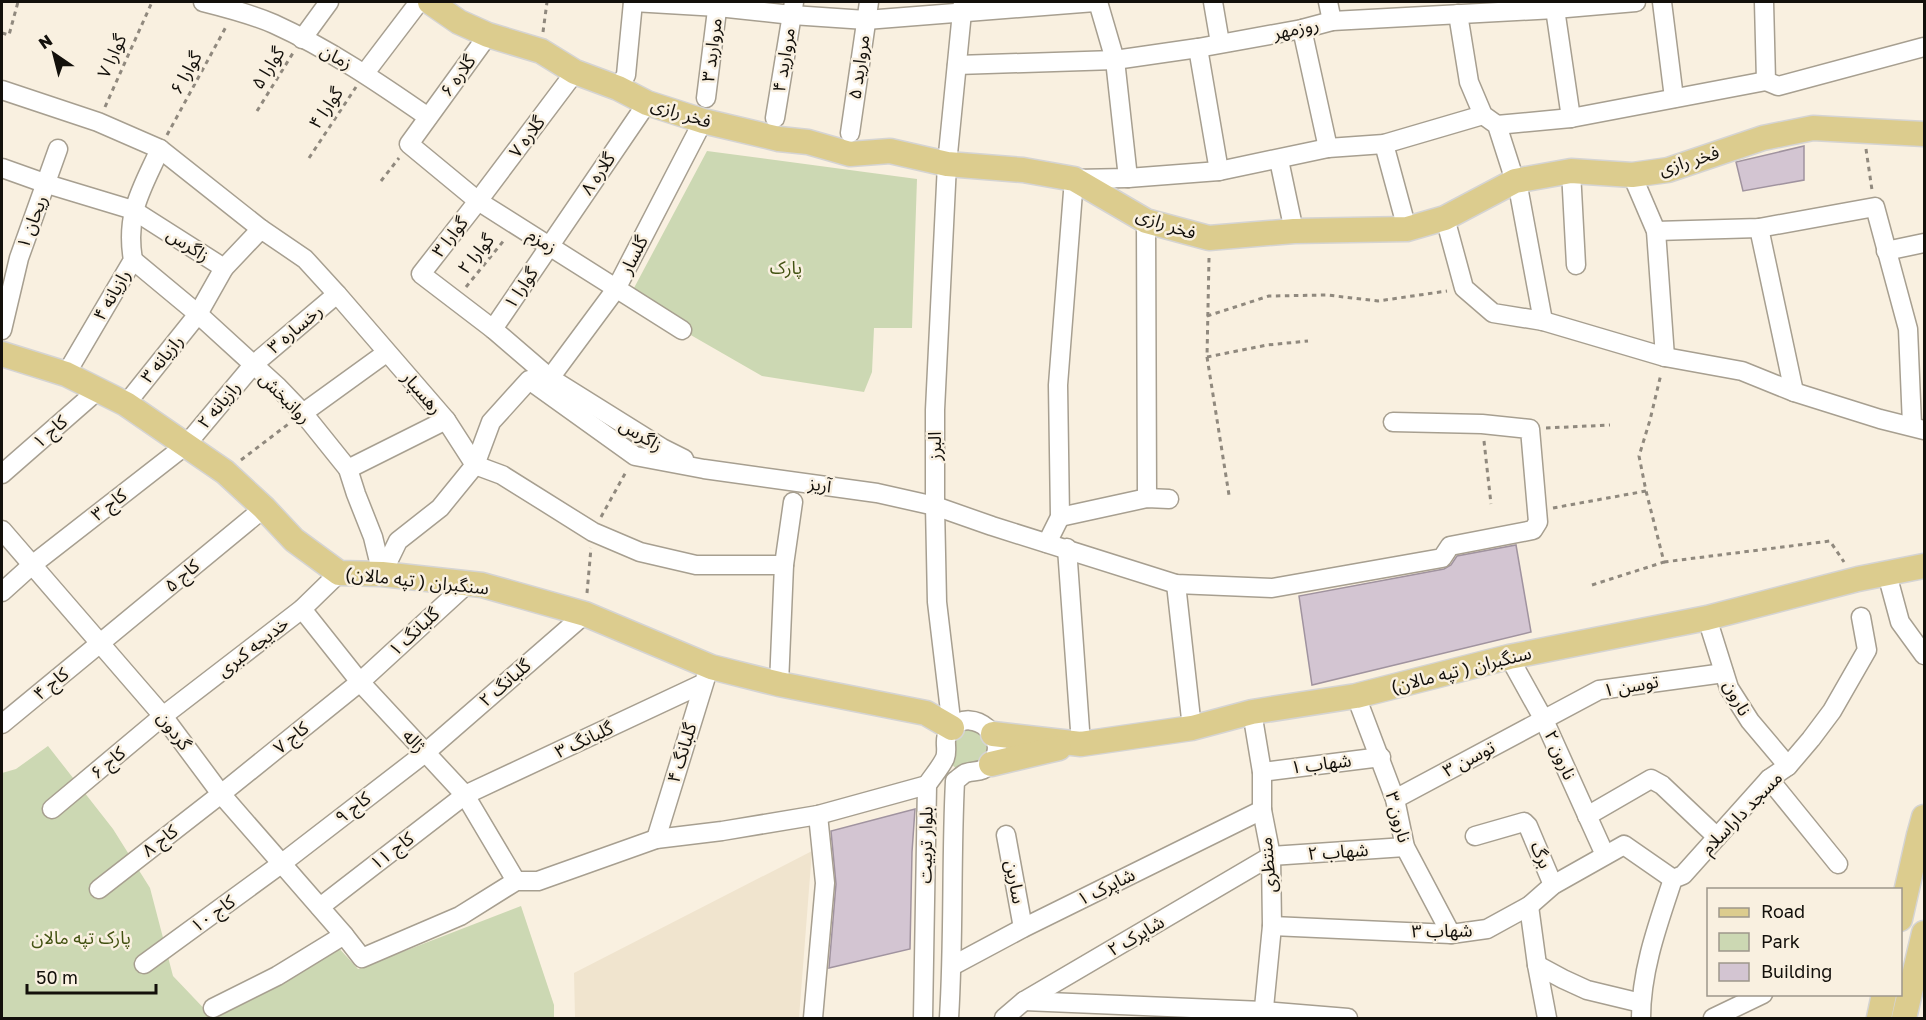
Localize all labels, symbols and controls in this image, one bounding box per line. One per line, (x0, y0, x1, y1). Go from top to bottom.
street label: روزمهر (1270, 12, 1321, 45)
street label: مرواربد ۳ (696, 17, 727, 83)
north arrow (24, 24, 84, 84)
street label: مروارید ۴ (767, 26, 800, 94)
text: N (35, 30, 56, 53)
street label: گوارا ۷ (92, 30, 132, 81)
street label: مروارید ۵ (843, 33, 874, 101)
street label: زمان (316, 39, 356, 74)
street label: گوارا ۵ (246, 42, 290, 93)
street label: گوارا ۶ (164, 47, 207, 98)
street label: گلاره ۶ (435, 50, 481, 101)
street label: گوارا ۴ (303, 82, 348, 133)
street label: فخر رازی (648, 92, 714, 133)
street label: گلاره ۷ (504, 111, 550, 162)
street label: فخر رازی (1656, 140, 1722, 181)
street label: گلاره ۸ (575, 148, 620, 199)
street label: ریحان ۱ (11, 192, 52, 252)
street label: فخر رازی (1133, 203, 1199, 244)
street label: گوارا ۳ (427, 211, 473, 262)
street label: زاگرس (163, 222, 214, 267)
street label: زمزم (522, 223, 561, 261)
street label: گوارا ۲ (452, 228, 499, 279)
street label: گلسار (614, 231, 653, 279)
park label: پارک (770, 256, 802, 279)
street label: گوارا ۱ (498, 262, 543, 313)
street label: رازیانه ۴ (88, 265, 135, 325)
street label: رخساره ۳ (262, 299, 327, 358)
street label: رازیانه ۳ (135, 330, 188, 387)
street label: رهسپار (397, 365, 447, 419)
street label: روانبخش (255, 367, 316, 428)
street label: رازیانه ۲ (192, 376, 245, 433)
street label: کاج ۱ (27, 410, 74, 455)
street label: زاگرس (616, 413, 667, 456)
street label: البرز (923, 432, 946, 461)
street label: آریز (806, 471, 834, 498)
street label: کاج ۳ (86, 483, 133, 527)
street label: کاج ۵ (159, 554, 206, 598)
street label: سنگبران ( تپه مالان) (344, 562, 490, 600)
street label: گلبانگ ۱ (383, 602, 444, 660)
street label: خدیجه کبری (212, 611, 293, 682)
street label: سنگبران ( تپه مالان) (1388, 641, 1534, 698)
street label: گلبانگ ۲ (474, 653, 535, 711)
street label: کاج ۴ (28, 662, 75, 706)
street label: توسن ۱ (1601, 669, 1660, 702)
street label: نارون (1719, 676, 1756, 720)
street label: گردون (152, 707, 197, 755)
street label: کاج ۷ (268, 716, 315, 760)
street label: گلبانگ ۳ (551, 716, 617, 762)
street label: گلبانگ ۴ (662, 720, 701, 785)
street label: ژاله (398, 724, 431, 757)
street label: نارون ۲ (1539, 726, 1582, 783)
street label: توسن ۳ (1439, 735, 1499, 782)
street label: کاج ۶ (85, 741, 132, 785)
street label: شهاب ۱ (1289, 748, 1353, 778)
street label: مسجد داراسلام (1696, 766, 1789, 861)
street label: کاج ۹ (330, 786, 377, 830)
street label: نارون ۳ (1381, 789, 1416, 845)
street label: بلوار تربیت (913, 806, 938, 884)
street label: کاج ۸ (137, 819, 184, 863)
street label: کاج ۱۱ (365, 826, 420, 876)
street label: منتظری (1254, 836, 1281, 894)
street label: شهاب ۲ (1307, 838, 1369, 864)
street label: برگ (1526, 838, 1557, 872)
street label: سارین (1000, 858, 1031, 906)
street label: شاپرک ۱ (1073, 863, 1139, 911)
legend (1707, 888, 1902, 996)
street label: کاج ۱۰ (186, 889, 241, 939)
text: Road (1761, 900, 1805, 922)
street label: شاپرک ۲ (1103, 910, 1168, 961)
street label: شهاب ۳ (1411, 918, 1473, 942)
park label: پارک تپه مالان (31, 926, 131, 949)
text: Park (1761, 930, 1800, 952)
scale bar (27, 957, 156, 995)
text: Building (1761, 960, 1832, 982)
text: 50 m (36, 966, 78, 988)

